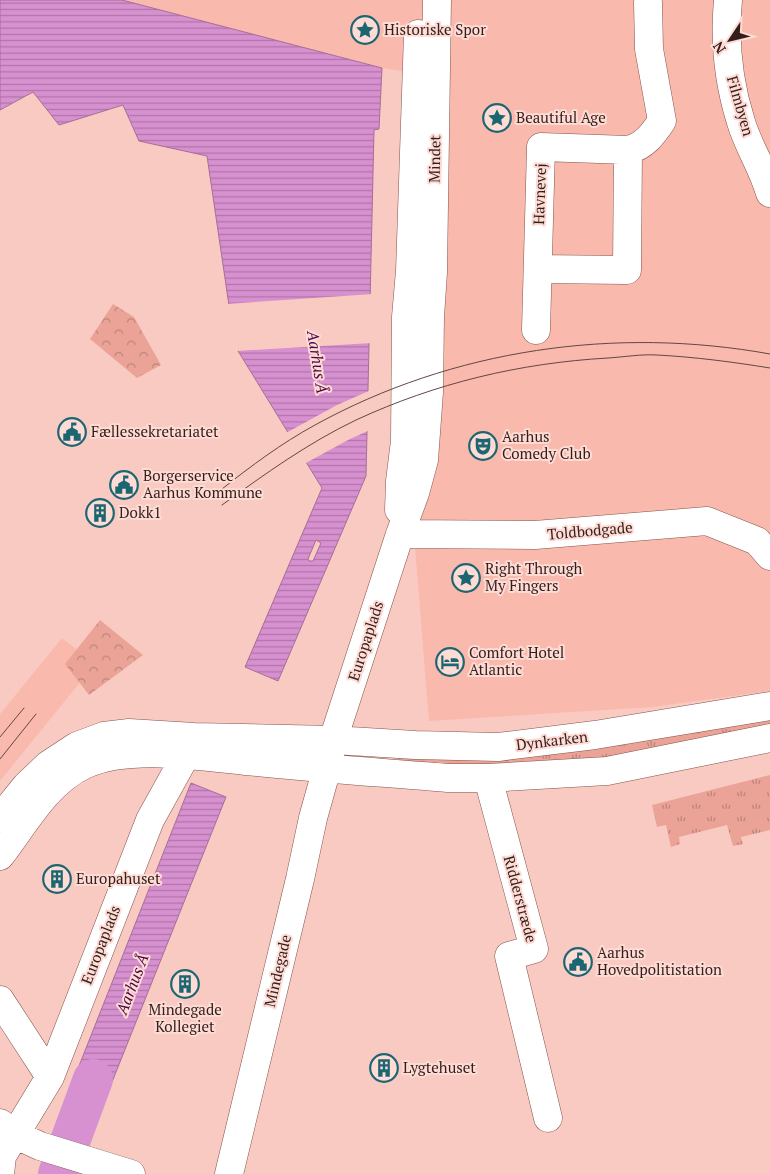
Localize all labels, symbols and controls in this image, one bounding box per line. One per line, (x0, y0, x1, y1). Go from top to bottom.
place icon: Historiske Spor (350, 15, 380, 45)
north arrow (705, 15, 755, 65)
place label: Historiske Spor (384, 19, 486, 39)
text: N (708, 38, 730, 58)
street label: Filmbyen (723, 73, 759, 138)
place icon: Beautiful Age (482, 103, 512, 133)
place label: Beautiful Age (516, 107, 606, 127)
street label: Mindet (424, 134, 444, 183)
street label: Havnevej (528, 163, 550, 225)
water label: Aarhus Å (302, 328, 334, 395)
public building icon: Fællessekretariatet (57, 417, 87, 447)
place label: Fællessekretariatet (91, 421, 219, 441)
place label: Aarhus Comedy Club (502, 426, 591, 463)
theatre icon: Aarhus Comedy Club (468, 431, 498, 461)
place label: Borgerservice Aarhus Kommune (143, 465, 262, 502)
public building icon: Borgerservice Aarhus Kommune (109, 470, 139, 500)
building icon: Dokk1 (85, 498, 115, 528)
place label: Dokk1 (119, 502, 161, 522)
street label: Toldbodgade (546, 516, 633, 544)
place label: Right Through My Fingers (485, 558, 583, 595)
place icon: Right Through My Fingers (451, 563, 481, 593)
street label: Europaplads (343, 598, 387, 683)
place label: Comfort Hotel Atlantic (469, 642, 564, 679)
hotel icon: Comfort Hotel Atlantic (435, 647, 465, 677)
street label: Dynkarken (515, 726, 589, 754)
street label: Ridderstræde (500, 853, 542, 945)
building icon: Europahuset (42, 864, 72, 894)
place label: Europahuset (76, 868, 161, 888)
street label: Europaplads (76, 902, 124, 987)
street label: Mindegade (259, 933, 295, 1009)
place label: Aarhus Hovedpolitistation (597, 942, 722, 979)
public building icon: Aarhus Hovedpolitistation (563, 947, 593, 977)
water label: Aarhus Å (110, 950, 154, 1019)
building icon: Mindegade Kollegiet (170, 969, 200, 999)
place label: Mindegade Kollegiet (148, 999, 222, 1036)
building icon: Lygtehuset (369, 1053, 399, 1083)
place label: Lygtehuset (403, 1057, 476, 1077)

